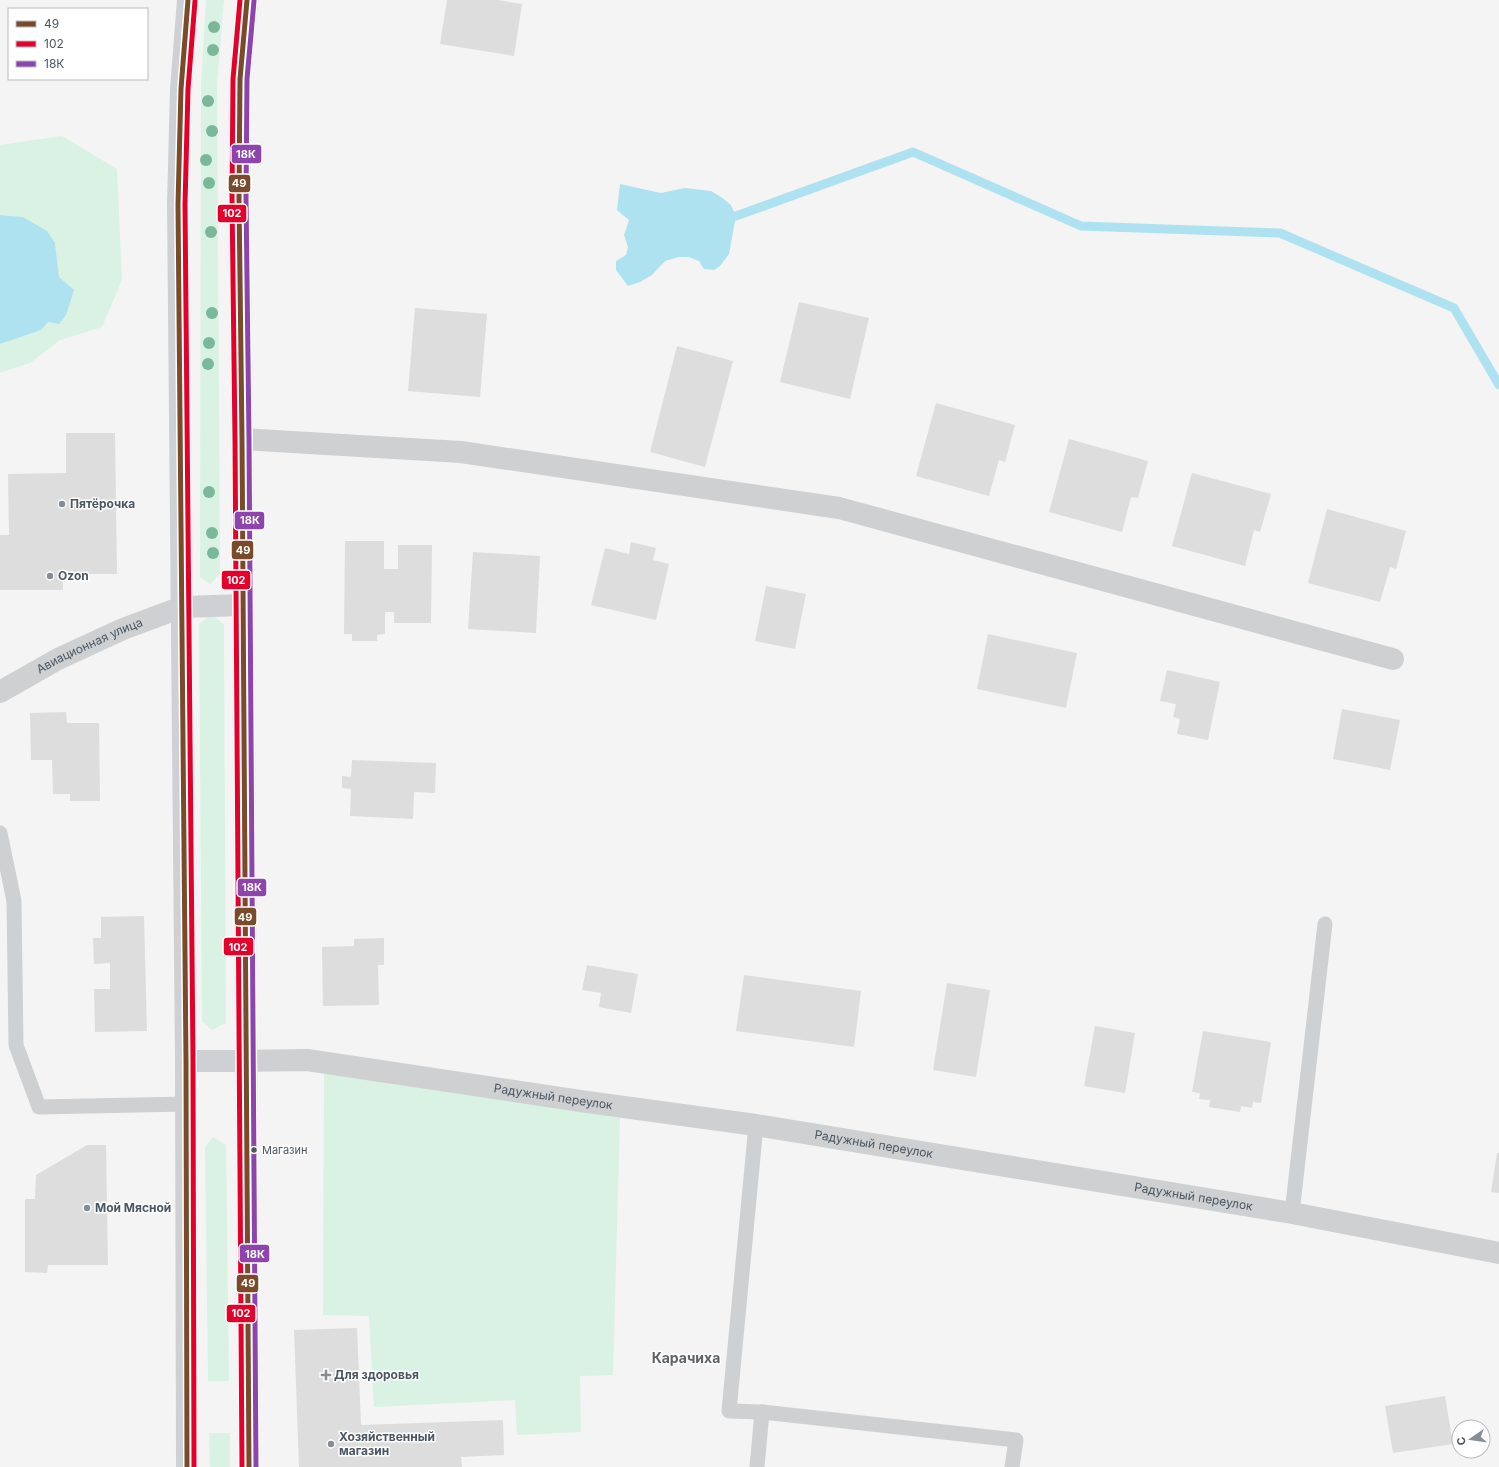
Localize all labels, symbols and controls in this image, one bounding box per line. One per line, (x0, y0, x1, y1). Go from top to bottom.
legend (8, 8, 148, 80)
text: 49 (44, 16, 59, 31)
text: 102 (44, 36, 64, 51)
text: 18К (44, 56, 64, 71)
line badge: 18К (231, 144, 262, 164)
text: 18К (236, 147, 256, 161)
line badge: 49 (228, 174, 251, 193)
text: 49 (232, 176, 246, 190)
line badge: 102 (217, 204, 247, 223)
text: 102 (222, 206, 242, 220)
place label: Пятёрочка (70, 496, 135, 511)
marker: Пятёрочка (57, 499, 67, 509)
line badge: 18К (234, 511, 265, 530)
text: 18К (240, 513, 260, 527)
line badge: 49 (231, 540, 254, 560)
text: 49 (236, 543, 250, 557)
place label: Ozon (58, 568, 89, 583)
line badge: 102 (221, 570, 251, 590)
marker: Ozon (45, 571, 55, 581)
text: 102 (226, 573, 246, 587)
street label: Авиационная улица (34, 614, 145, 677)
line badge: 18К (237, 878, 267, 897)
text: 18К (242, 880, 262, 894)
line badge: 49 (234, 907, 257, 926)
text: 49 (238, 910, 252, 924)
line badge: 102 (223, 937, 254, 956)
text: 102 (228, 940, 248, 954)
street label: Радужный переулок (493, 1080, 614, 1112)
street label: Радужный переулок (813, 1127, 935, 1161)
place label: Магазин (262, 1143, 308, 1157)
marker: Магазин (249, 1145, 259, 1155)
street label: Радужный переулок (1133, 1179, 1254, 1214)
place label: Мой Мясной (95, 1200, 171, 1215)
marker: Мой Мясной (82, 1203, 92, 1213)
line badge: 18К (239, 1244, 270, 1263)
text: 18К (245, 1247, 265, 1261)
line badge: 49 (236, 1274, 259, 1293)
text: 49 (241, 1276, 255, 1290)
line badge: 102 (226, 1304, 256, 1323)
text: 102 (231, 1306, 251, 1320)
district label: Карачиха (652, 1349, 720, 1366)
place label: Для здоровья (334, 1367, 419, 1382)
marker: Для здоровья (321, 1370, 331, 1380)
north arrow (1451, 1419, 1491, 1459)
place label: Хозяйственный магазин (339, 1429, 435, 1458)
text: С (1454, 1436, 1469, 1447)
marker: Хозяйственный магазин (326, 1439, 336, 1449)

